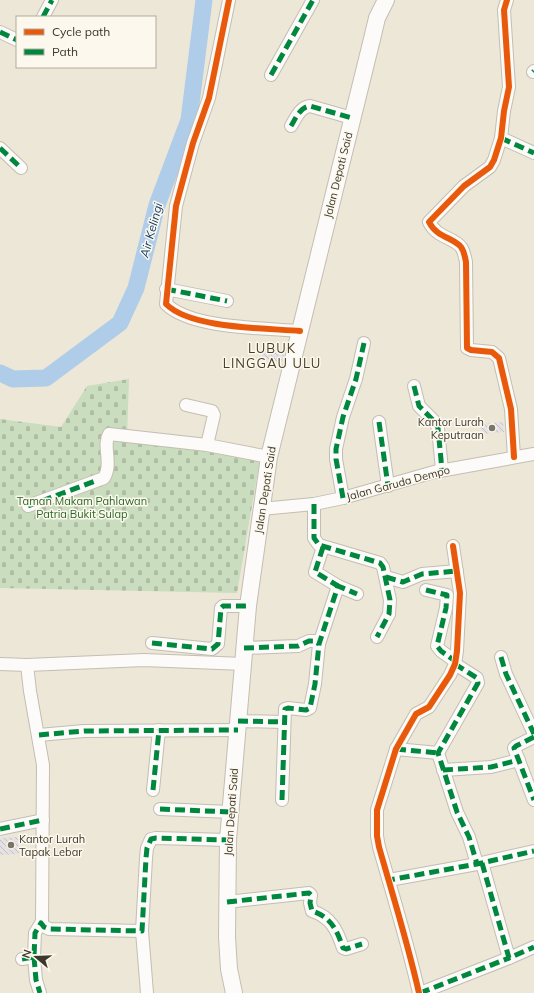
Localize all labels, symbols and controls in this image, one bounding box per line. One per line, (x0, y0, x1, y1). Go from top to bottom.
legend (16, 16, 156, 68)
text: Cycle path (52, 24, 110, 39)
text: Path (52, 44, 78, 59)
street label: Jalan Depati Said (321, 131, 355, 219)
water label: Air Kelingi (136, 201, 166, 260)
district label: LUBUK LINGGAU ULU (223, 340, 321, 371)
place label: Kantor Lurah Keputraan (418, 415, 484, 442)
marker: Kantor Lurah Keputraan (487, 423, 497, 433)
street label: Jalan Depati Said (251, 445, 279, 535)
street label: Jalan Garuda Dempo (345, 462, 451, 504)
park label: Taman Makam Pahlawan Patria Bukit Sulap (17, 494, 147, 521)
street label: Jalan Depati Said (221, 768, 241, 856)
place label: Kantor Lurah Tapak Lebar (19, 832, 85, 859)
marker: Kantor Lurah Tapak Lebar (6, 840, 16, 850)
north arrow (16, 937, 56, 977)
text: N (19, 948, 35, 960)

